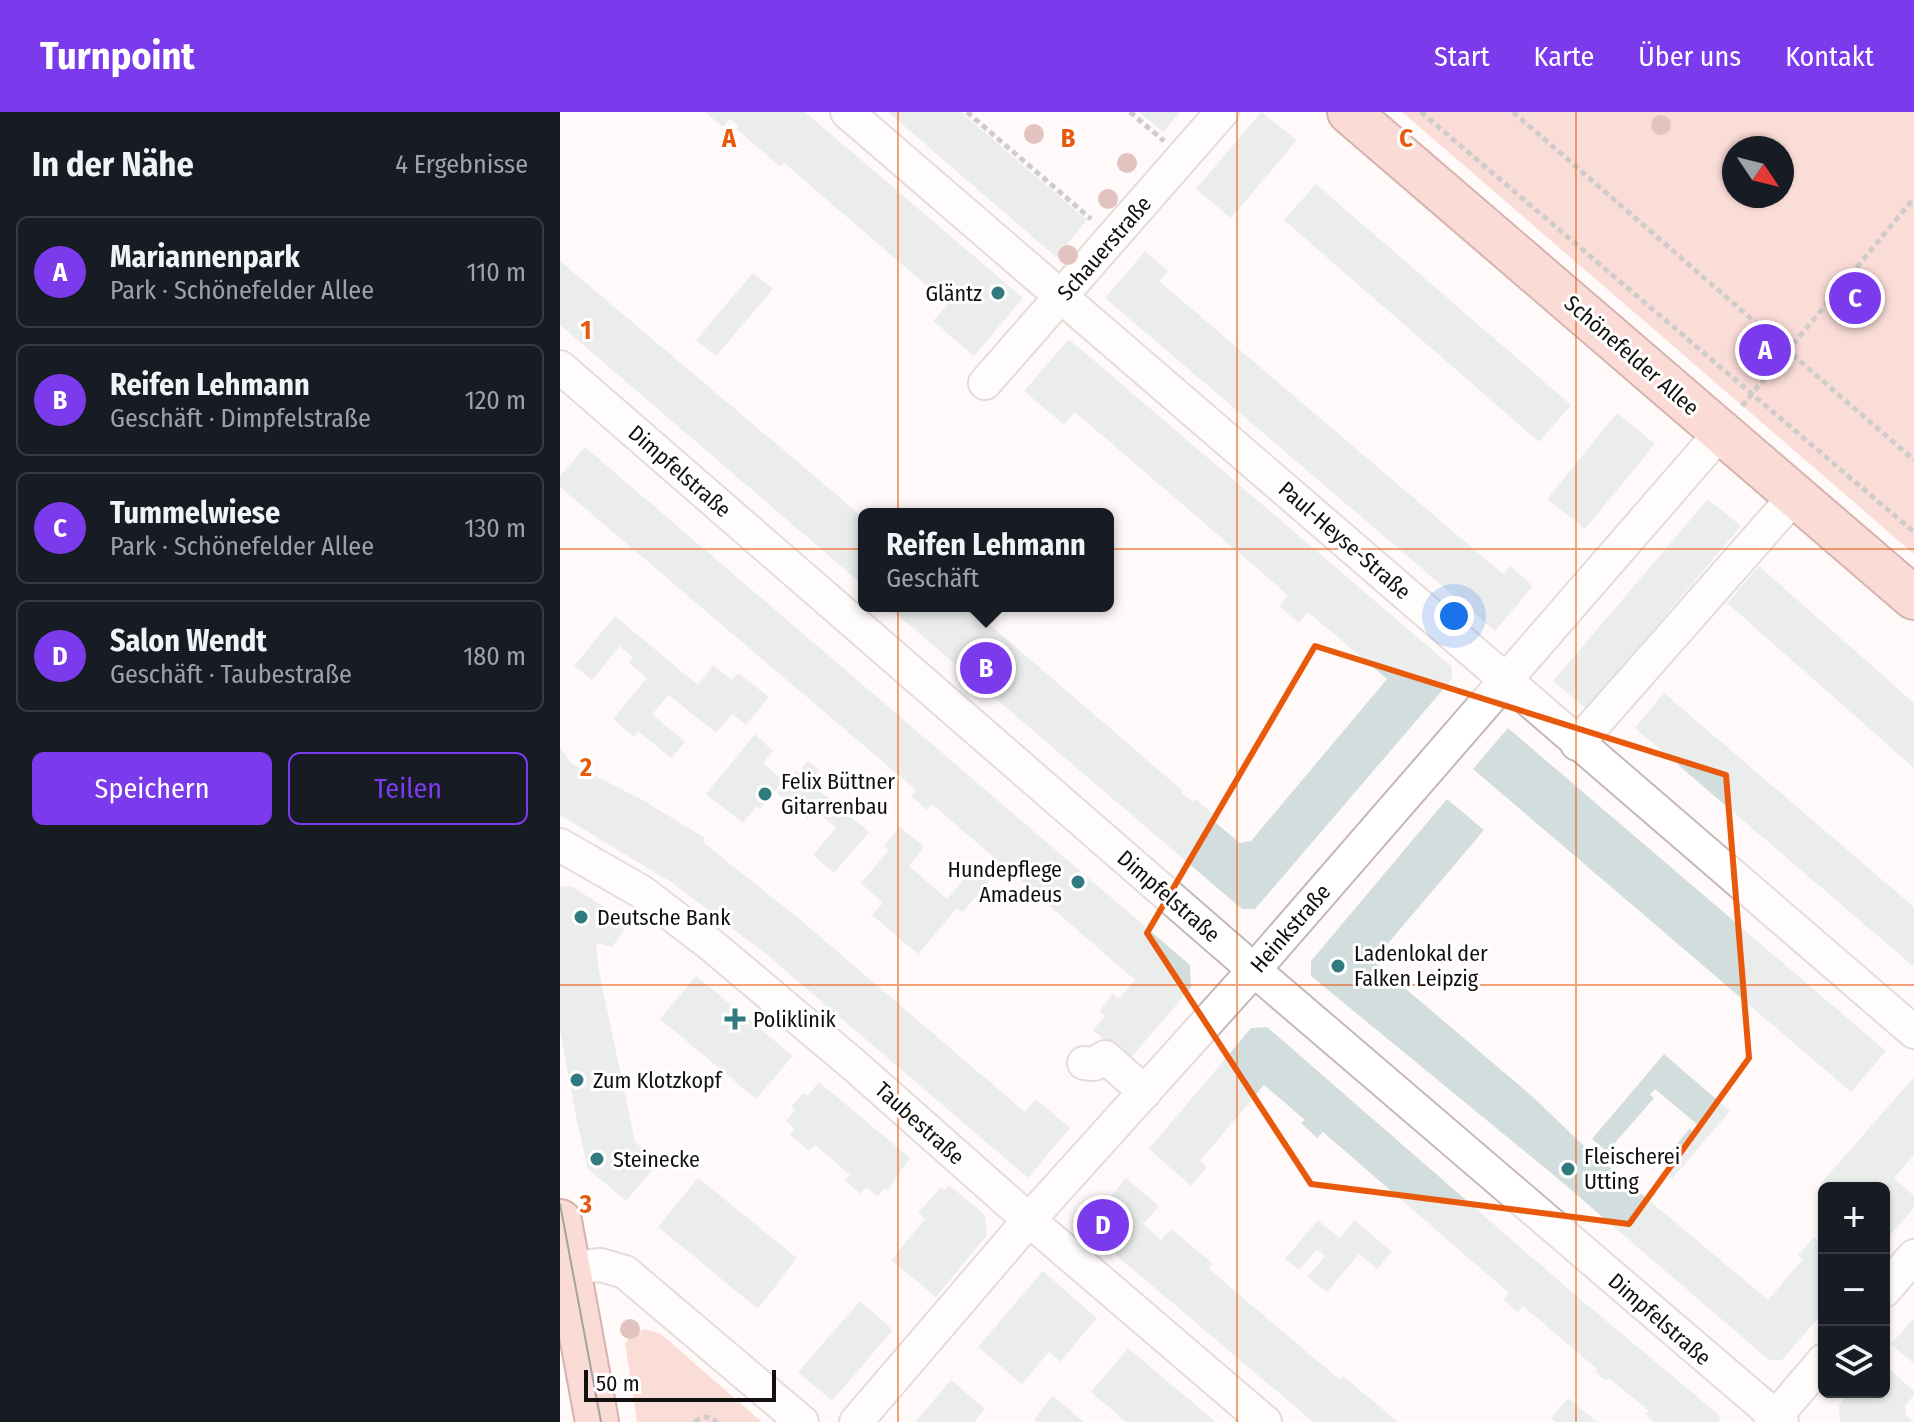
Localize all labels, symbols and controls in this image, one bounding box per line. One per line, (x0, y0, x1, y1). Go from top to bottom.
text: Turnpoint (40, 33, 195, 79)
text: Start (1434, 40, 1490, 73)
text: Karte (1534, 40, 1594, 73)
text: Über uns (1638, 40, 1741, 73)
text: Kontakt (1785, 40, 1874, 73)
text: A (721, 123, 737, 154)
text: B (1061, 123, 1076, 154)
text: C (1399, 123, 1413, 154)
north arrow (1722, 136, 1794, 208)
text: In der Nähe (32, 144, 194, 185)
text: 4 Ergebnisse (395, 149, 528, 180)
street label: Schauerstraße (1052, 191, 1157, 306)
text: Mariannenpark (110, 239, 300, 275)
text: A (53, 257, 67, 288)
text: 110 m (466, 257, 526, 288)
pin: C (1829, 268, 1881, 328)
text: Park · Schönefelder Allee (110, 275, 374, 306)
place label: Gläntz (925, 280, 982, 307)
marker: Gläntz (989, 284, 1007, 302)
street label: Schönefelder Allee (1559, 290, 1704, 421)
text: 1 (581, 315, 592, 346)
pin: A (1739, 320, 1791, 380)
text: Reifen Lehmann (110, 367, 310, 403)
text: B (53, 385, 67, 416)
text: 120 m (465, 385, 526, 416)
text: Geschäft · Dimpfelstraße (110, 403, 371, 434)
street label: Dimpfelstraße (623, 419, 737, 523)
street label: Paul-Heyse-Straße (1273, 476, 1416, 605)
text: Tummelwiese (110, 495, 280, 531)
popup (858, 508, 1114, 612)
text: C (53, 513, 67, 544)
text: 130 m (464, 513, 526, 544)
text: Reifen Lehmann (886, 527, 1086, 563)
text: Park · Schönefelder Allee (110, 531, 374, 562)
text: Geschäft (886, 563, 979, 594)
your location (1434, 596, 1474, 636)
text: Salon Wendt (110, 623, 267, 659)
pin: B (960, 638, 1012, 698)
text: D (52, 641, 68, 672)
text: 180 m (463, 641, 526, 672)
text: Geschäft · Taubestraße (110, 659, 352, 690)
button: Speichern (32, 752, 272, 825)
button: Teilen (288, 752, 528, 825)
text: 2 (579, 752, 592, 783)
place label: Felix Büttner Gitarrenbau (781, 768, 895, 820)
marker: Felix Büttner Gitarrenbau (756, 785, 774, 803)
street label: Dimpfelstraße (1112, 844, 1226, 948)
place label: Hundepflege Amadeus (948, 856, 1062, 908)
marker: Hundepflege Amadeus (1069, 873, 1087, 891)
street label: Heinkstraße (1245, 879, 1336, 978)
place label: Deutsche Bank (597, 904, 731, 931)
marker: Deutsche Bank (572, 908, 590, 926)
place label: Ladenlokal der Falken Leipzig (1354, 940, 1488, 992)
marker: Ladenlokal der Falken Leipzig (1329, 957, 1347, 975)
place label: Poliklinik (753, 1006, 837, 1033)
marker: Poliklinik (724, 1008, 746, 1030)
place label: Zum Klotzkopf (593, 1067, 723, 1094)
marker: Zum Klotzkopf (568, 1071, 586, 1089)
street label: Taubestraße (869, 1076, 970, 1171)
place label: Fleischerei Utting (1584, 1143, 1680, 1195)
place label: Steinecke (613, 1146, 700, 1173)
marker: Steinecke (588, 1150, 606, 1168)
marker: Fleischerei Utting (1559, 1160, 1577, 1178)
map controls (1818, 1182, 1890, 1398)
button: + (1818, 1182, 1890, 1254)
text: 3 (579, 1189, 592, 1220)
pin: D (1077, 1195, 1129, 1255)
button: − (1818, 1254, 1890, 1326)
street label: Dimpfelstraße (1603, 1267, 1717, 1371)
button: layers (1818, 1326, 1890, 1398)
scale bar (584, 1366, 776, 1402)
text: 50 m (596, 1370, 640, 1397)

